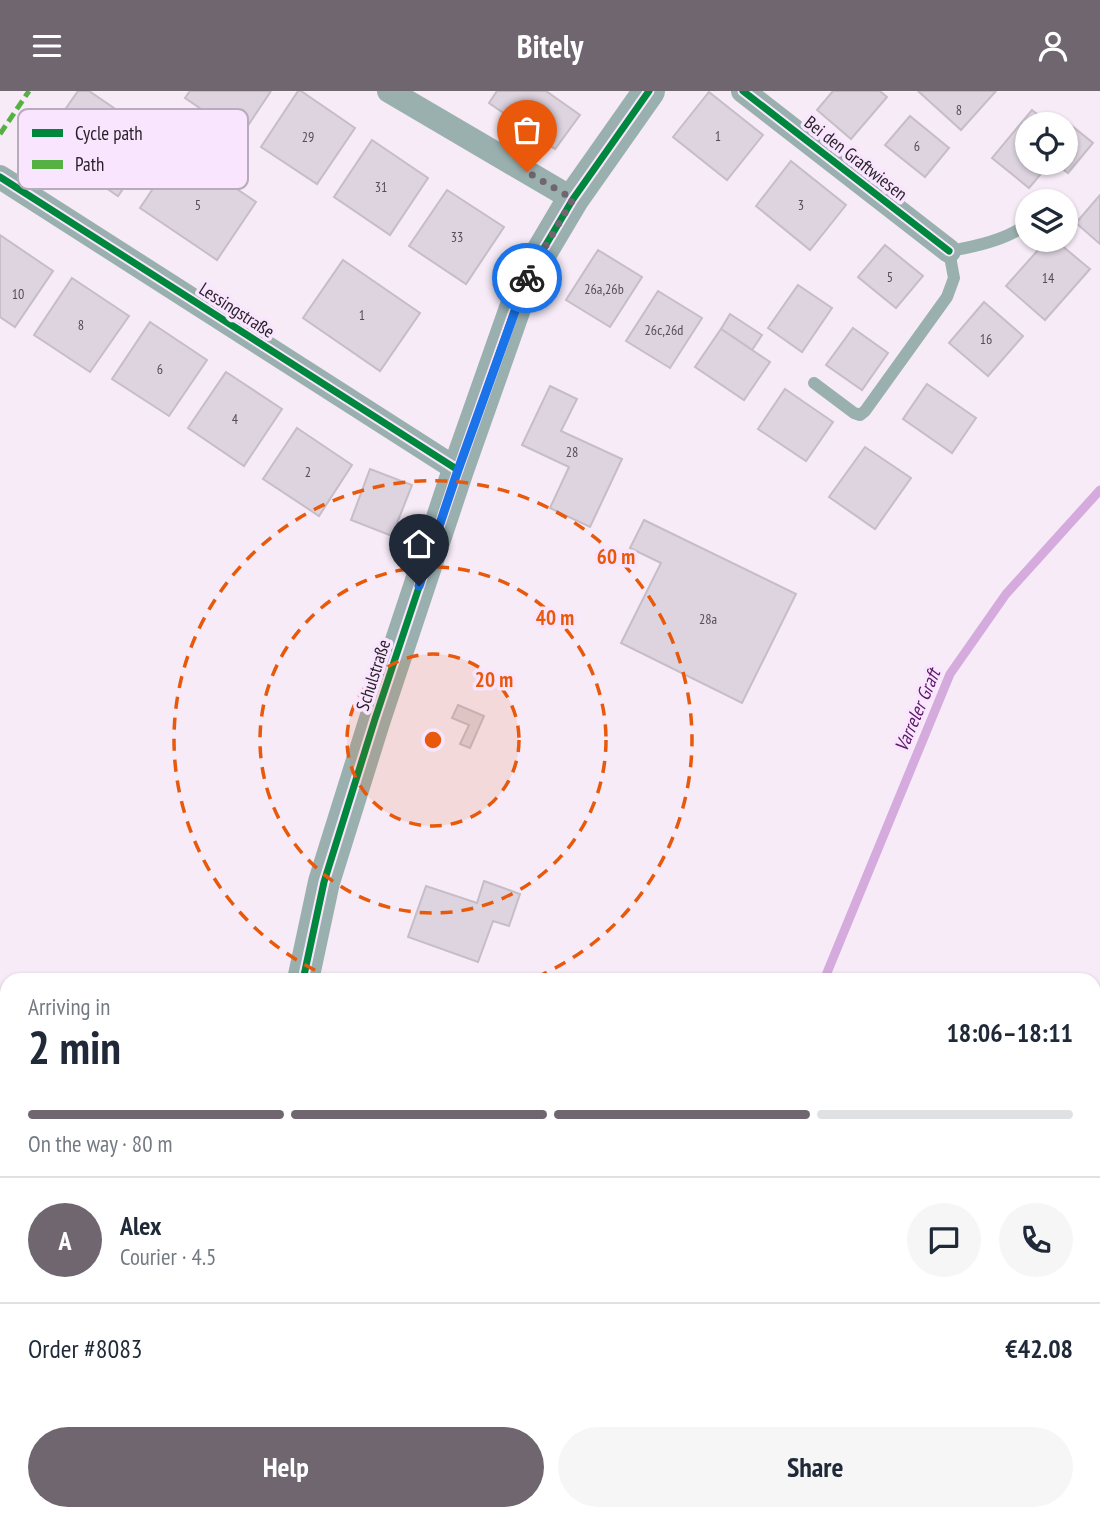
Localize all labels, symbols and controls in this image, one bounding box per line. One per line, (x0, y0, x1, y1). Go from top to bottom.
text: Bitely (517, 25, 583, 67)
icon: menu (28, 27, 66, 65)
icon: person (1034, 27, 1072, 65)
pin (497, 100, 557, 172)
house number: 8 (956, 101, 962, 119)
legend (18, 109, 248, 189)
icon: bag (508, 111, 546, 149)
street label: Bei den Graftwiesen (800, 111, 912, 205)
map controls (1015, 112, 1078, 252)
button: locate (1015, 112, 1078, 175)
text: Cycle path (75, 121, 143, 145)
house number: 1 (715, 127, 721, 145)
house number: 29 (302, 128, 314, 146)
house number: 6 (914, 137, 920, 155)
text: Path (75, 152, 104, 176)
house number: 31 (375, 178, 387, 196)
button: layers (1015, 189, 1078, 252)
house number: 5 (195, 196, 201, 214)
house number: 3 (798, 196, 804, 214)
house number: 33 (451, 228, 463, 246)
courier (492, 243, 562, 313)
icon: bike (508, 259, 546, 297)
house number: 5 (887, 268, 893, 286)
house number: 14 (1042, 269, 1055, 287)
street label: Lessingstraße (195, 277, 279, 343)
house number: 26a,26b (584, 280, 624, 298)
house number: 10 (12, 285, 24, 303)
house number: 1 (359, 306, 365, 324)
house number: 8 (78, 316, 84, 334)
house number: 26c,26d (645, 321, 683, 339)
house number: 16 (980, 330, 992, 348)
house number: 6 (157, 360, 163, 378)
house number: 4 (232, 410, 239, 428)
house number: 28 (566, 443, 578, 461)
house number: 2 (305, 463, 311, 481)
pin (389, 514, 449, 586)
icon: home (400, 525, 438, 563)
text: 60 m (597, 543, 635, 570)
text: 40 m (536, 604, 574, 631)
house number: 28a (699, 610, 717, 628)
street label: Schulstraße (351, 637, 395, 713)
water label: Varreler Graft (889, 663, 946, 755)
text: 20 m (475, 666, 513, 693)
centre of rings (421, 728, 445, 752)
text: Arriving in (28, 992, 110, 1021)
text: 18:06–18:11 (946, 1016, 1073, 1049)
text: 2 min (28, 1017, 121, 1077)
text: On the way · 80 m (28, 1129, 172, 1158)
button: chat (907, 1203, 981, 1277)
button: phone (999, 1203, 1073, 1277)
text: Alex (120, 1209, 161, 1242)
text: A (58, 1224, 72, 1257)
text: Courier · 4.5 (120, 1242, 216, 1271)
text: Order #8083 (28, 1332, 143, 1365)
text: €42.08 (1005, 1332, 1073, 1365)
button: Help (28, 1427, 544, 1507)
button: Share (558, 1427, 1073, 1507)

